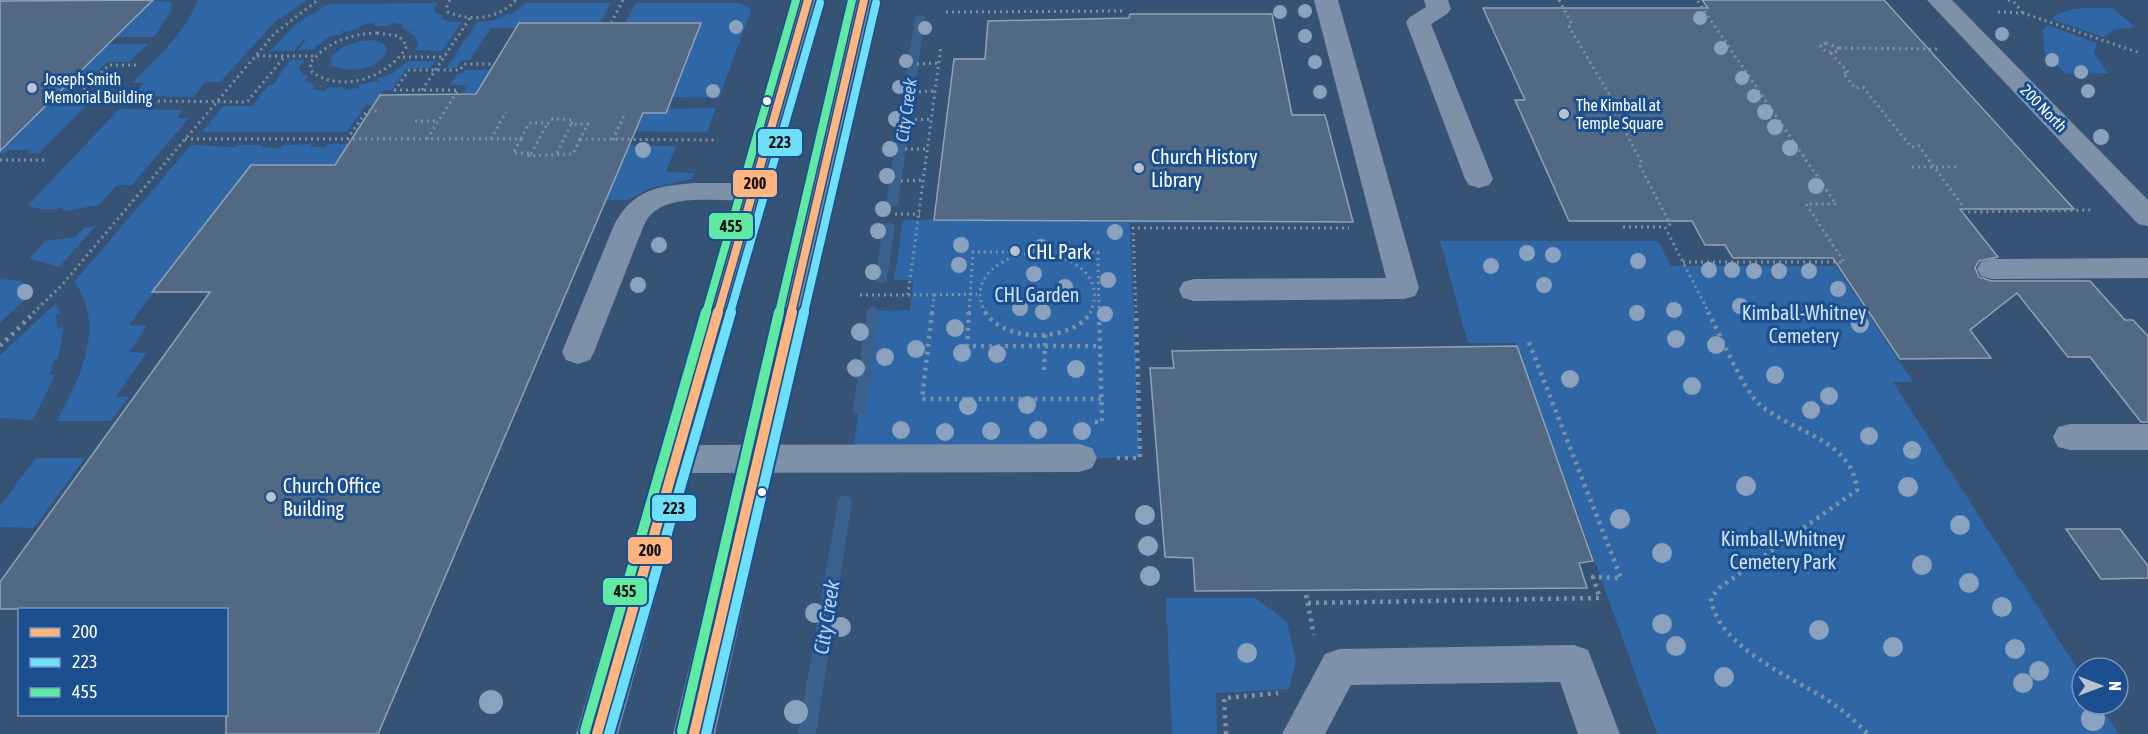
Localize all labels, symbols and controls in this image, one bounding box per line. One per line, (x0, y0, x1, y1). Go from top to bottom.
place label: Joseph Smith Memorial Building (44, 70, 152, 107)
water label: City Creek (891, 76, 921, 143)
marker: Joseph Smith Memorial Building (25, 81, 39, 95)
street label: 200 North (2017, 81, 2071, 135)
unlabelled marker (761, 95, 773, 107)
place label: The Kimball at Temple Square (1576, 96, 1663, 133)
marker: The Kimball at Temple Square (1557, 107, 1571, 121)
line badge: 223 (757, 128, 803, 157)
text: 223 (769, 133, 791, 151)
place label: Church History Library (1151, 145, 1257, 191)
marker: Church History Library (1132, 161, 1146, 175)
line badge: 200 (732, 169, 778, 198)
text: 200 (744, 174, 767, 192)
line badge: 455 (708, 212, 754, 240)
text: 455 (719, 217, 743, 235)
place label: CHL Park (1027, 240, 1092, 263)
marker: CHL Park (1008, 244, 1022, 258)
park label: CHL Garden (994, 283, 1080, 306)
park label: Kimball-Whitney Cemetery (1742, 301, 1866, 347)
place label: Church Office Building (283, 474, 381, 520)
unlabelled marker (756, 486, 768, 498)
marker: Church Office Building (264, 490, 278, 504)
line badge: 223 (651, 494, 697, 522)
text: 223 (663, 499, 685, 517)
park label: Kimball-Whitney Cemetery Park (1721, 527, 1845, 573)
line badge: 200 (627, 536, 673, 565)
text: 200 (639, 541, 662, 559)
line badge: 455 (602, 577, 648, 606)
water label: City Creek (808, 577, 844, 656)
text: 455 (613, 582, 637, 600)
legend (18, 608, 228, 716)
text: 200 (72, 621, 97, 642)
text: 223 (72, 651, 97, 672)
north arrow (2070, 656, 2130, 716)
text: 455 (72, 681, 97, 702)
text: N (2106, 681, 2124, 691)

